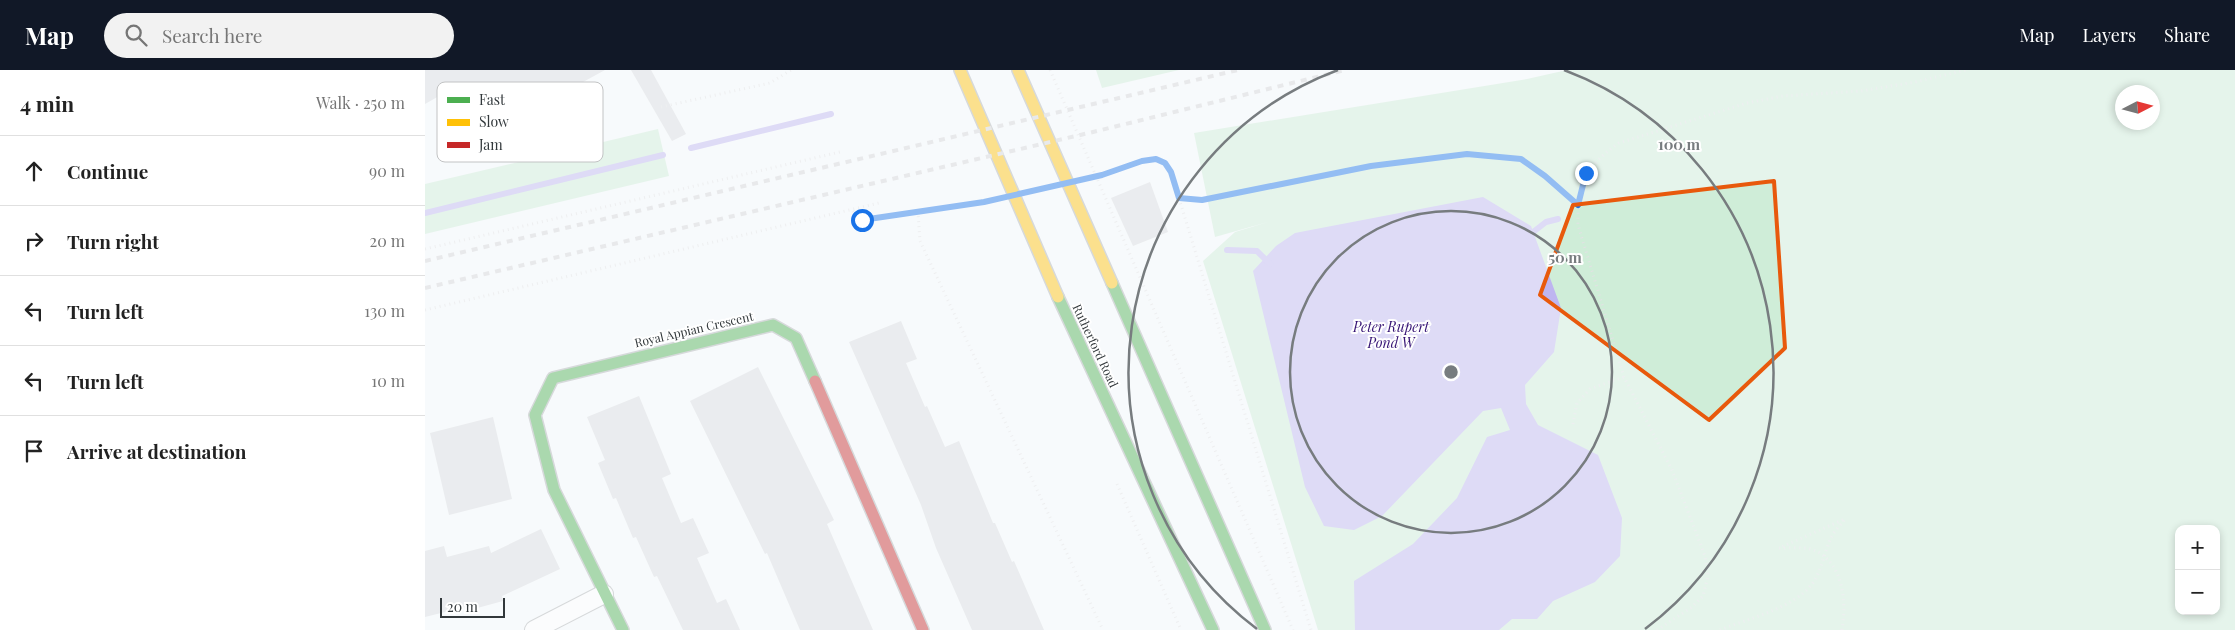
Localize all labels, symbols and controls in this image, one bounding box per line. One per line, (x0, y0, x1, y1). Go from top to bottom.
search box (104, 13, 454, 58)
text: Map (25, 19, 74, 51)
icon: search (122, 21, 150, 49)
text: Search here (162, 22, 262, 48)
text: Map (2019, 23, 2054, 47)
text: Layers (2082, 23, 2136, 47)
text: Share (2164, 23, 2210, 47)
legend (437, 82, 603, 162)
north arrow (2115, 85, 2160, 130)
text: 4 min (20, 89, 74, 117)
text: Fast (479, 90, 506, 109)
text: Walk · 250 m (316, 92, 405, 113)
text: Slow (479, 112, 509, 131)
text: 100 m (1658, 134, 1701, 154)
text: Jam (478, 135, 503, 154)
icon: ahead (20, 157, 48, 185)
text: Continue (67, 158, 148, 184)
text: 90 m (369, 160, 405, 181)
route end (1575, 162, 1598, 185)
route start (851, 209, 874, 232)
icon: right (20, 227, 48, 255)
text: Turn right (67, 228, 159, 254)
text: 20 m (370, 230, 405, 251)
text: 50 m (1548, 247, 1582, 267)
icon: left (20, 297, 48, 325)
text: Turn left (67, 298, 144, 324)
text: 130 m (364, 300, 405, 321)
street label: Rutherford Road (1070, 301, 1122, 390)
street label: Royal Appian Crescent (633, 307, 755, 350)
water label: Peter Rupert Pond W (1352, 317, 1430, 352)
centre of rings (1442, 363, 1460, 381)
icon: left (20, 367, 48, 395)
text: Turn left (67, 368, 144, 394)
text: 10 m (371, 370, 405, 391)
icon: arrive (20, 437, 48, 465)
text: Arrive at destination (67, 438, 247, 464)
map controls (2175, 525, 2220, 615)
button: + (2175, 525, 2220, 570)
button: − (2175, 570, 2220, 615)
scale bar (440, 595, 505, 618)
text: 20 m (447, 597, 478, 616)

